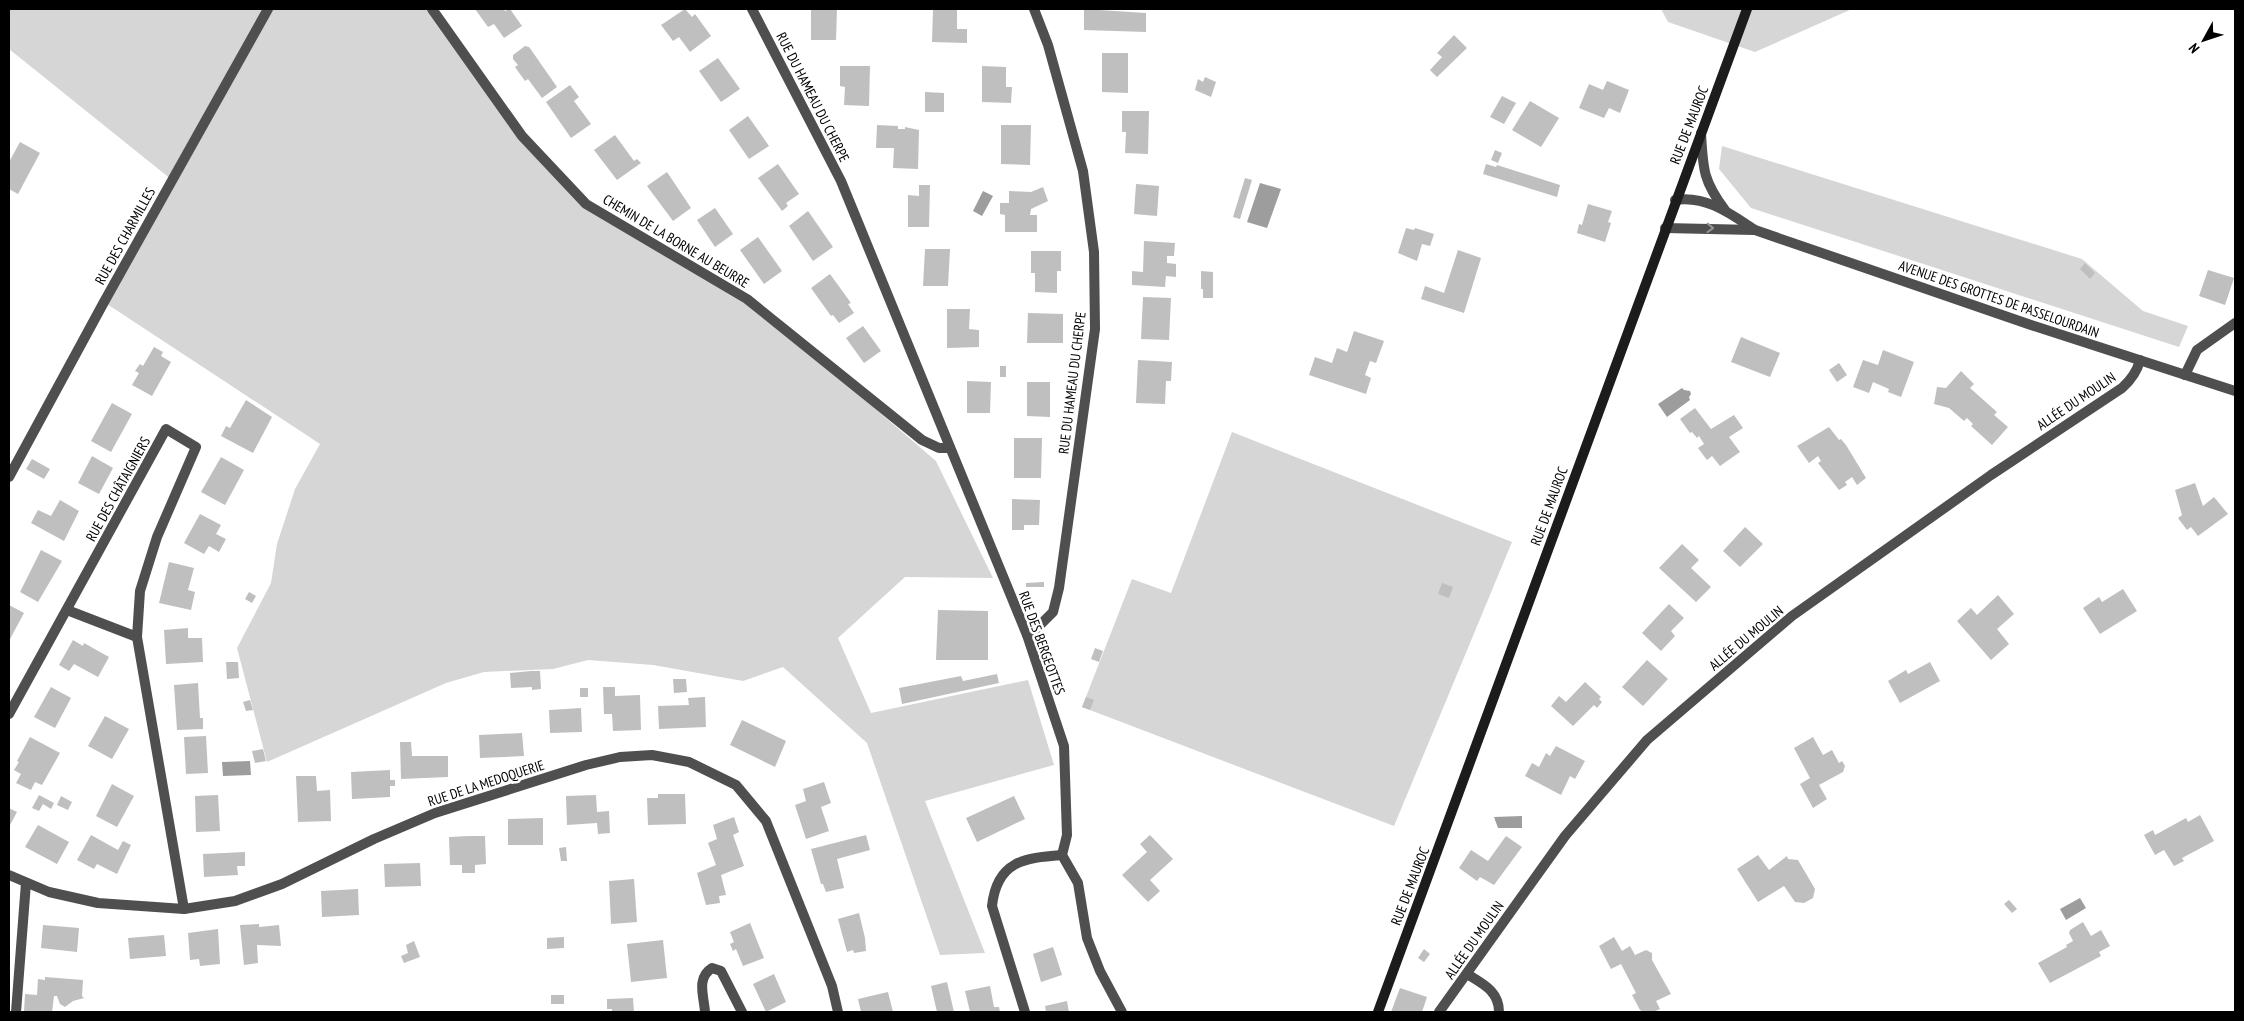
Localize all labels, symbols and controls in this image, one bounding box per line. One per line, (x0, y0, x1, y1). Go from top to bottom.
north arrow (2179, 15, 2229, 65)
street label: RUE DU HAMEAU DU CHERPE (772, 29, 854, 165)
text: N (2185, 40, 2203, 57)
street label: RUE DE MAUROC (1666, 83, 1712, 167)
street label: RUE DES CHARMILLES (91, 184, 159, 288)
street label: CHEMIN DE LA BORNE AU BEURRE (600, 190, 752, 292)
one-way arrow (1706, 223, 1714, 233)
street label: AVENUE DES GROTTES DE PASSELOURDAIN (1897, 256, 2101, 342)
street label: RUE DU HAMEAU DU CHERPE (1054, 311, 1090, 455)
street label: ALLÉE DU MOULIN (2033, 368, 2119, 434)
street label: RUE DES CHÂTAIGNIERS (82, 434, 154, 544)
street label: RUE DE MAUROC (1526, 464, 1572, 548)
street label: RUE DES BERGEOTTES (1015, 589, 1069, 697)
street label: ALLÉE DU MOULIN (1705, 602, 1787, 674)
street label: RUE DE LA MEDOQUERIE (426, 756, 546, 810)
street label: RUE DE MAUROC (1387, 844, 1433, 928)
street label: ALLÉE DU MOULIN (1440, 897, 1508, 983)

